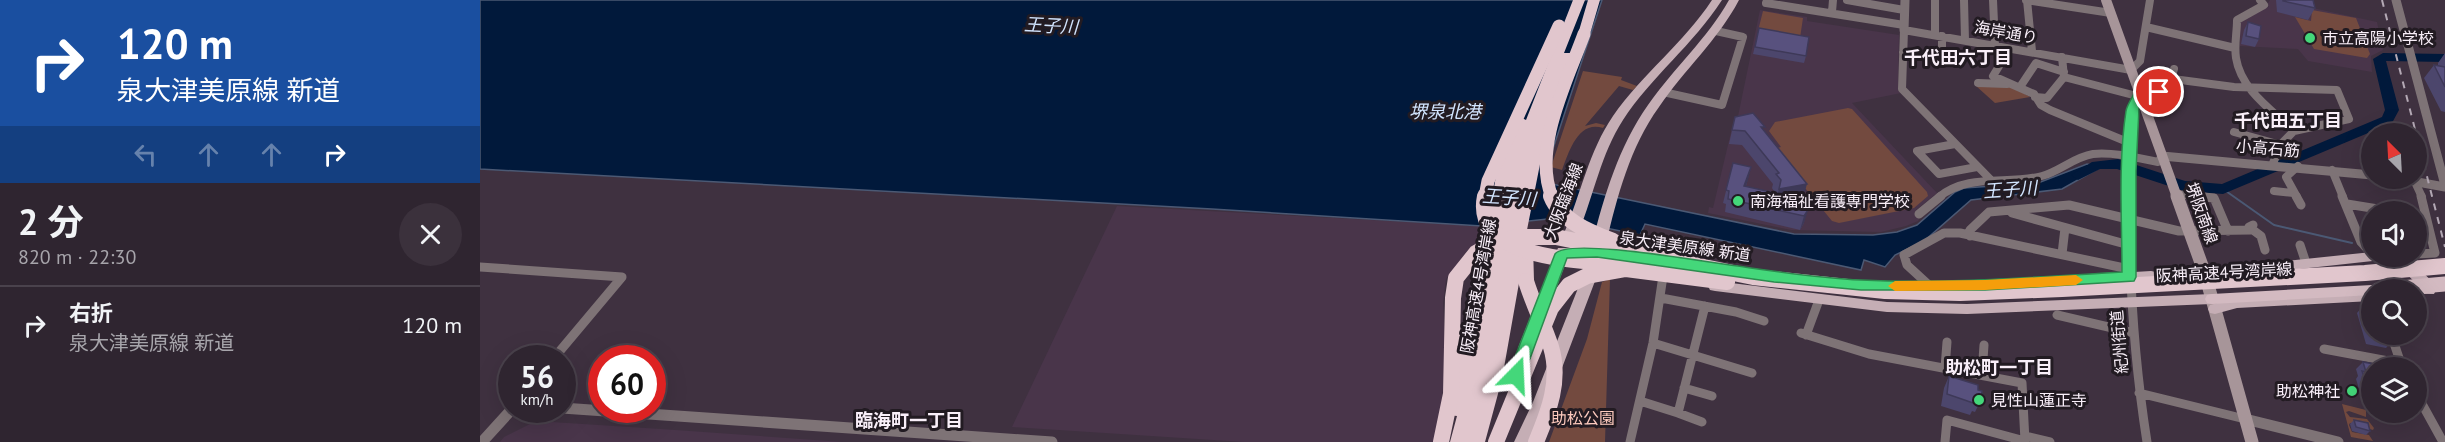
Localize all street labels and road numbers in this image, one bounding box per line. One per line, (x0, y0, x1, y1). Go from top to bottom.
street label: 海岸通り (1973, 17, 2039, 47)
street label: 小高石筋 (2235, 135, 2301, 161)
street label: 大阪臨海線 (1539, 160, 1587, 242)
street label: 堺阪南線 (2182, 180, 2222, 246)
street label: 阪神高速4号湾岸線 (1456, 217, 1500, 355)
street label: 泉大津美原線 新道 (1618, 227, 1752, 265)
street label: 阪神高速4号湾岸線 (2155, 258, 2293, 286)
street label: 紀州街道 (2106, 309, 2132, 375)

